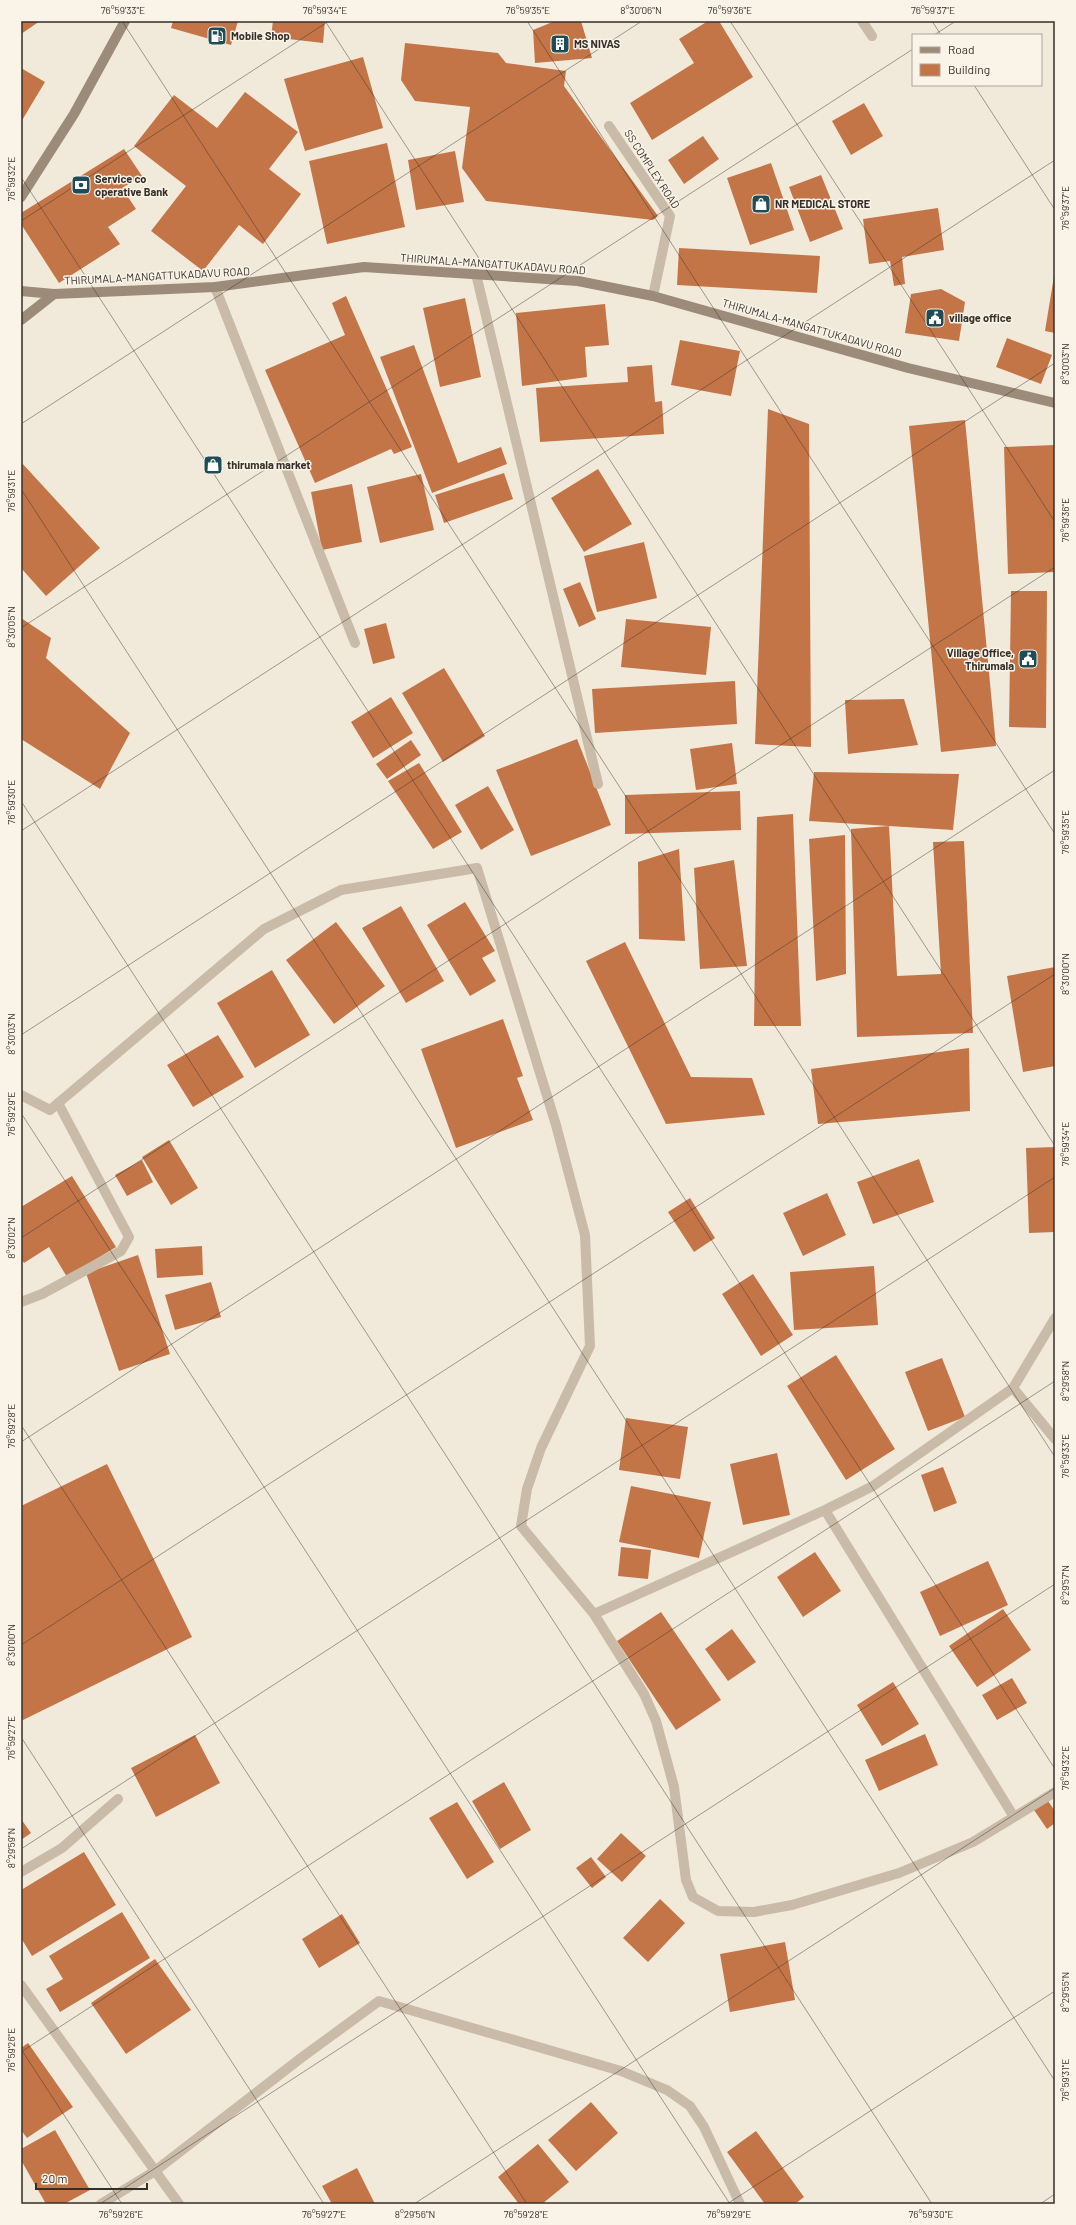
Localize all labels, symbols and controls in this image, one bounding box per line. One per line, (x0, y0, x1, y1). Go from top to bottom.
text: 76°59'33"E (101, 4, 145, 16)
text: 76°59'34"E (303, 4, 347, 16)
text: 76°59'35"E (506, 4, 550, 16)
text: 8°30'06"N (620, 4, 662, 16)
text: 76°59'36"E (708, 4, 752, 16)
text: 76°59'37"E (911, 4, 955, 16)
fuel station icon: Mobile Shop (206, 25, 228, 47)
place label: Mobile Shop (231, 29, 290, 42)
building icon: MS NIVAS (549, 33, 571, 55)
legend (912, 34, 1042, 86)
place label: MS NIVAS (574, 37, 620, 50)
text: Road (948, 42, 975, 56)
text: Building (948, 62, 990, 76)
street label: SS COMPLEX ROAD (622, 127, 683, 211)
text: 76°59'32"E (5, 157, 17, 201)
place label: Service co operative Bank (95, 172, 168, 198)
bank icon: Service co operative Bank (70, 174, 92, 196)
text: 76°59'37"E (1059, 186, 1071, 230)
shop icon: NR MEDICAL STORE (750, 193, 772, 215)
place label: NR MEDICAL STORE (775, 197, 871, 210)
street label: THIRUMALA-MANGATTUKADAVU ROAD (400, 251, 586, 276)
street label: THIRUMALA-MANGATTUKADAVU ROAD (64, 264, 250, 287)
street label: THIRUMALA-MANGATTUKADAVU ROAD (721, 296, 903, 359)
public building icon: village office (924, 307, 946, 329)
place label: village office (949, 311, 1012, 324)
text: 8°30'03"N (1059, 343, 1071, 385)
shop icon: thirumala market (202, 454, 224, 476)
place label: thirumala market (227, 458, 311, 471)
text: 76°59'31"E (5, 470, 17, 512)
text: 76°59'36"E (1059, 498, 1071, 542)
text: 8°30'05"N (5, 606, 17, 648)
place label: Village Office, Thirumala (947, 646, 1014, 672)
public building icon: Village Office, Thirumala (1017, 648, 1039, 670)
text: 76°59'30"E (5, 780, 17, 824)
text: 76°59'35"E (1059, 810, 1071, 854)
text: 8°30'00"N (1059, 953, 1071, 995)
text: 8°30'03"N (5, 1013, 17, 1055)
text: 76°59'29"E (5, 1092, 17, 1136)
text: 76°59'34"E (1059, 1122, 1071, 1166)
text: 8°30'02"N (5, 1217, 17, 1259)
text: 8°29'58"N (1059, 1361, 1071, 1401)
text: 76°59'28"E (5, 1404, 17, 1448)
text: 76°59'33"E (1059, 1434, 1071, 1478)
text: 8°29'57"N (1059, 1565, 1071, 1605)
text: 8°30'00"N (5, 1624, 17, 1666)
text: 76°59'27"E (5, 1716, 17, 1760)
text: 76°59'32"E (1059, 1746, 1071, 1790)
text: 8°29'59"N (5, 1828, 17, 1868)
text: 8°29'55"N (1059, 1972, 1071, 2012)
text: 76°59'26"E (5, 2028, 17, 2072)
text: 76°59'31"E (1059, 2059, 1071, 2101)
scale bar (36, 2165, 147, 2191)
text: 20 m (42, 2171, 68, 2185)
text: 76°59'26"E (99, 2208, 143, 2220)
text: 76°59'27"E (302, 2208, 346, 2220)
text: 8°29'56"N (395, 2208, 435, 2220)
text: 76°59'28"E (504, 2208, 548, 2220)
text: 76°59'29"E (707, 2208, 751, 2220)
text: 76°59'30"E (909, 2208, 953, 2220)

